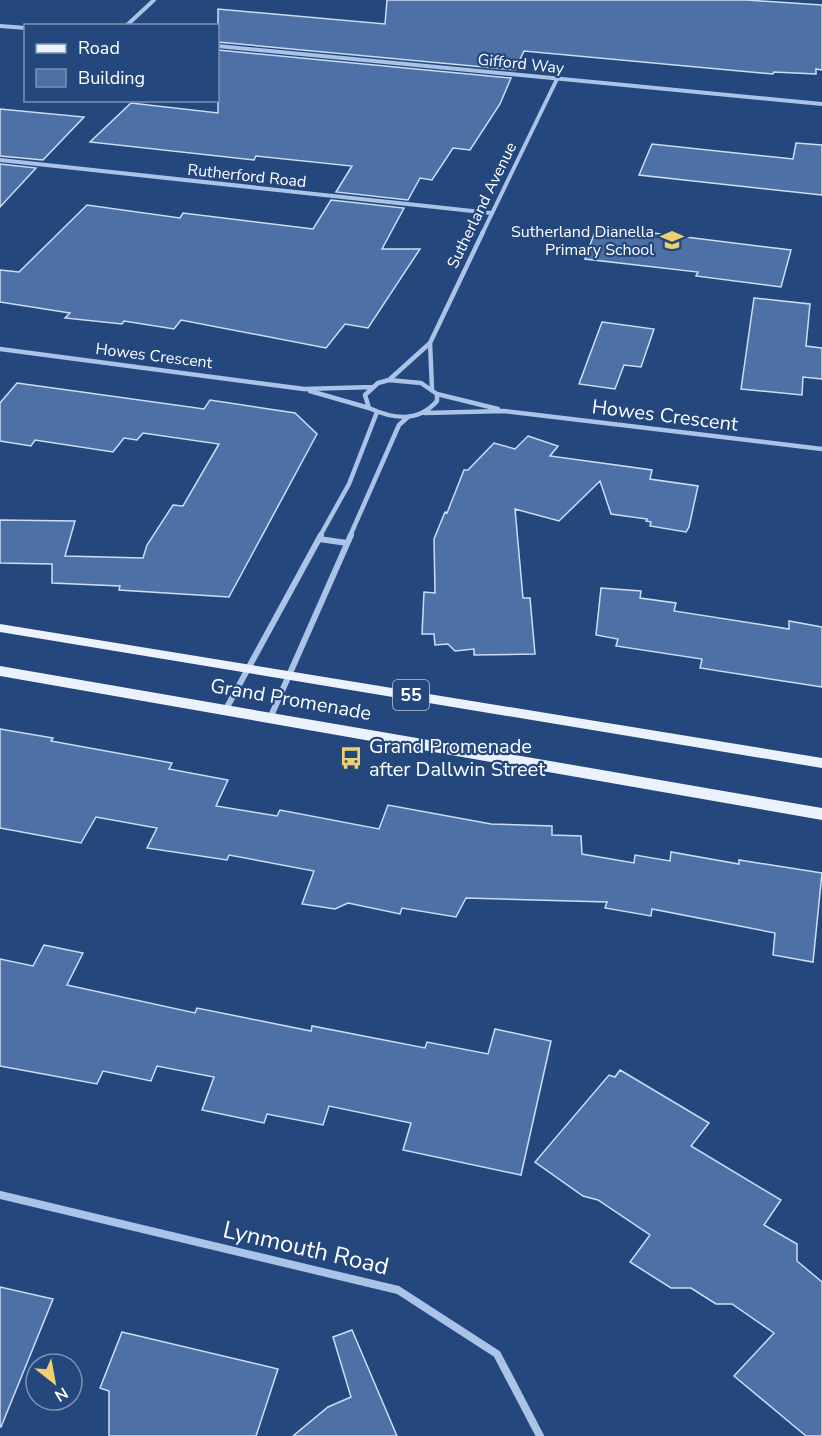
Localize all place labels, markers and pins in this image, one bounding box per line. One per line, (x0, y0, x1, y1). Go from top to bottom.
place label: Sutherland Dianella Primary School (511, 221, 654, 261)
school or university icon: Sutherland Dianella Primary School (659, 227, 685, 253)
place label: Grand Promenade after Dallwin Street (369, 733, 546, 783)
bus stop icon: Grand Promenade after Dallwin Street (338, 745, 364, 771)

